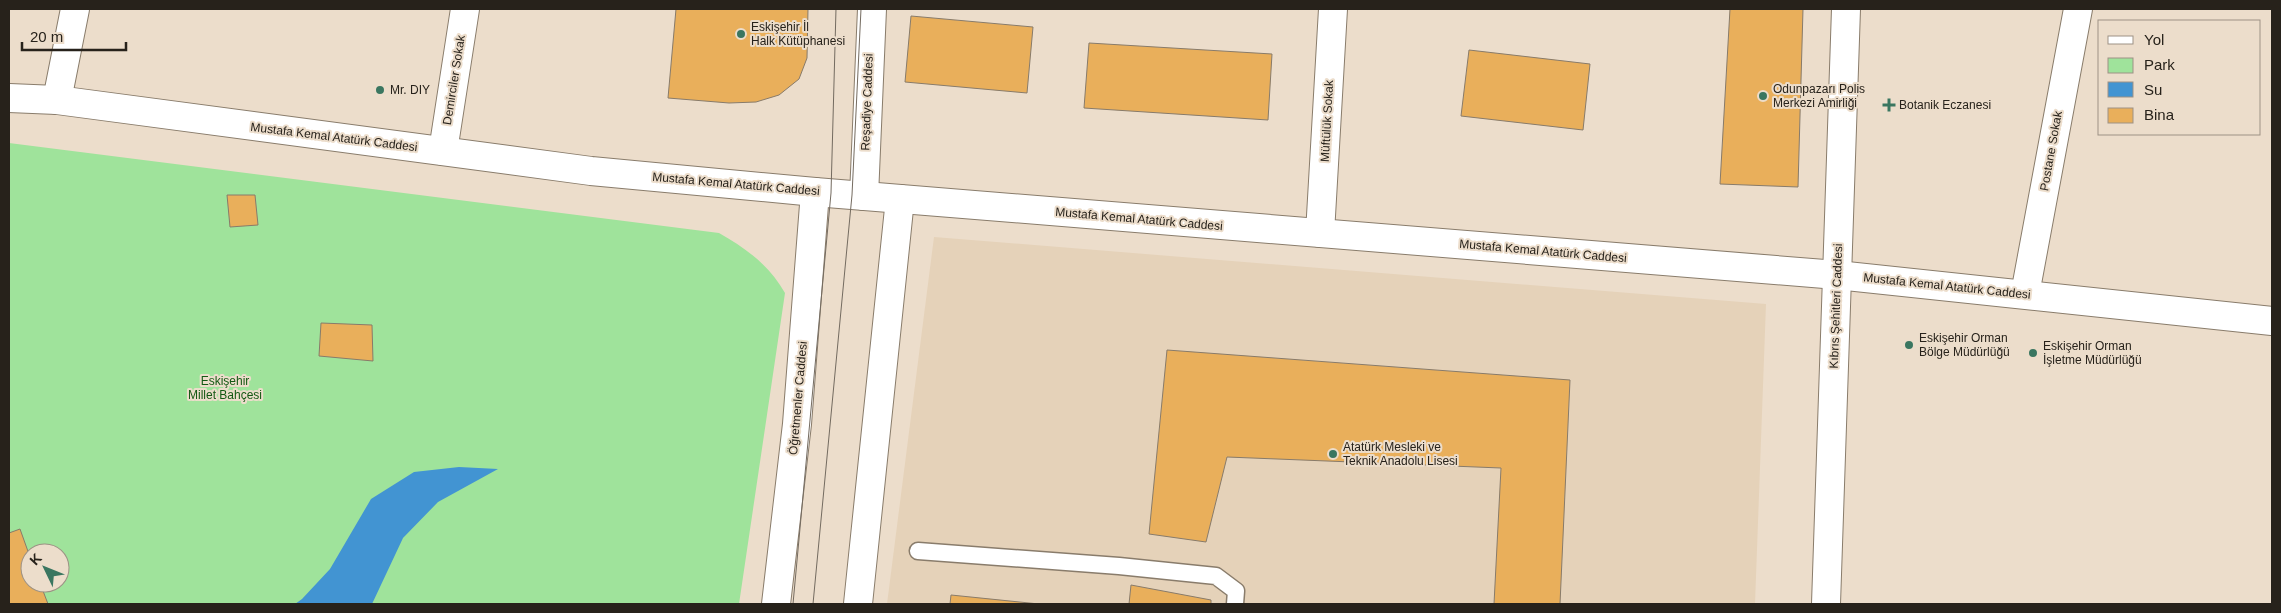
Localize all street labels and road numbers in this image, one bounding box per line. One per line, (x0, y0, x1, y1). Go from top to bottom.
street label: Demirciler Sokak (440, 33, 468, 126)
street label: Reşadiye Caddesi (858, 53, 876, 151)
street label: Müftülük Sokak (1318, 79, 1336, 162)
street label: Postane Sokak (2037, 109, 2065, 192)
street label: Mustafa Kemal Atatürk Caddesi (250, 120, 418, 154)
street label: Mustafa Kemal Atatürk Caddesi (652, 170, 820, 198)
street label: Mustafa Kemal Atatürk Caddesi (1055, 205, 1223, 233)
street label: Mustafa Kemal Atatürk Caddesi (1459, 237, 1627, 265)
street label: Kıbrıs Şehitleri Caddesi (1827, 243, 1845, 369)
street label: Mustafa Kemal Atatürk Caddesi (1863, 270, 2031, 302)
street label: Öğretmenler Caddesi (786, 341, 810, 455)

